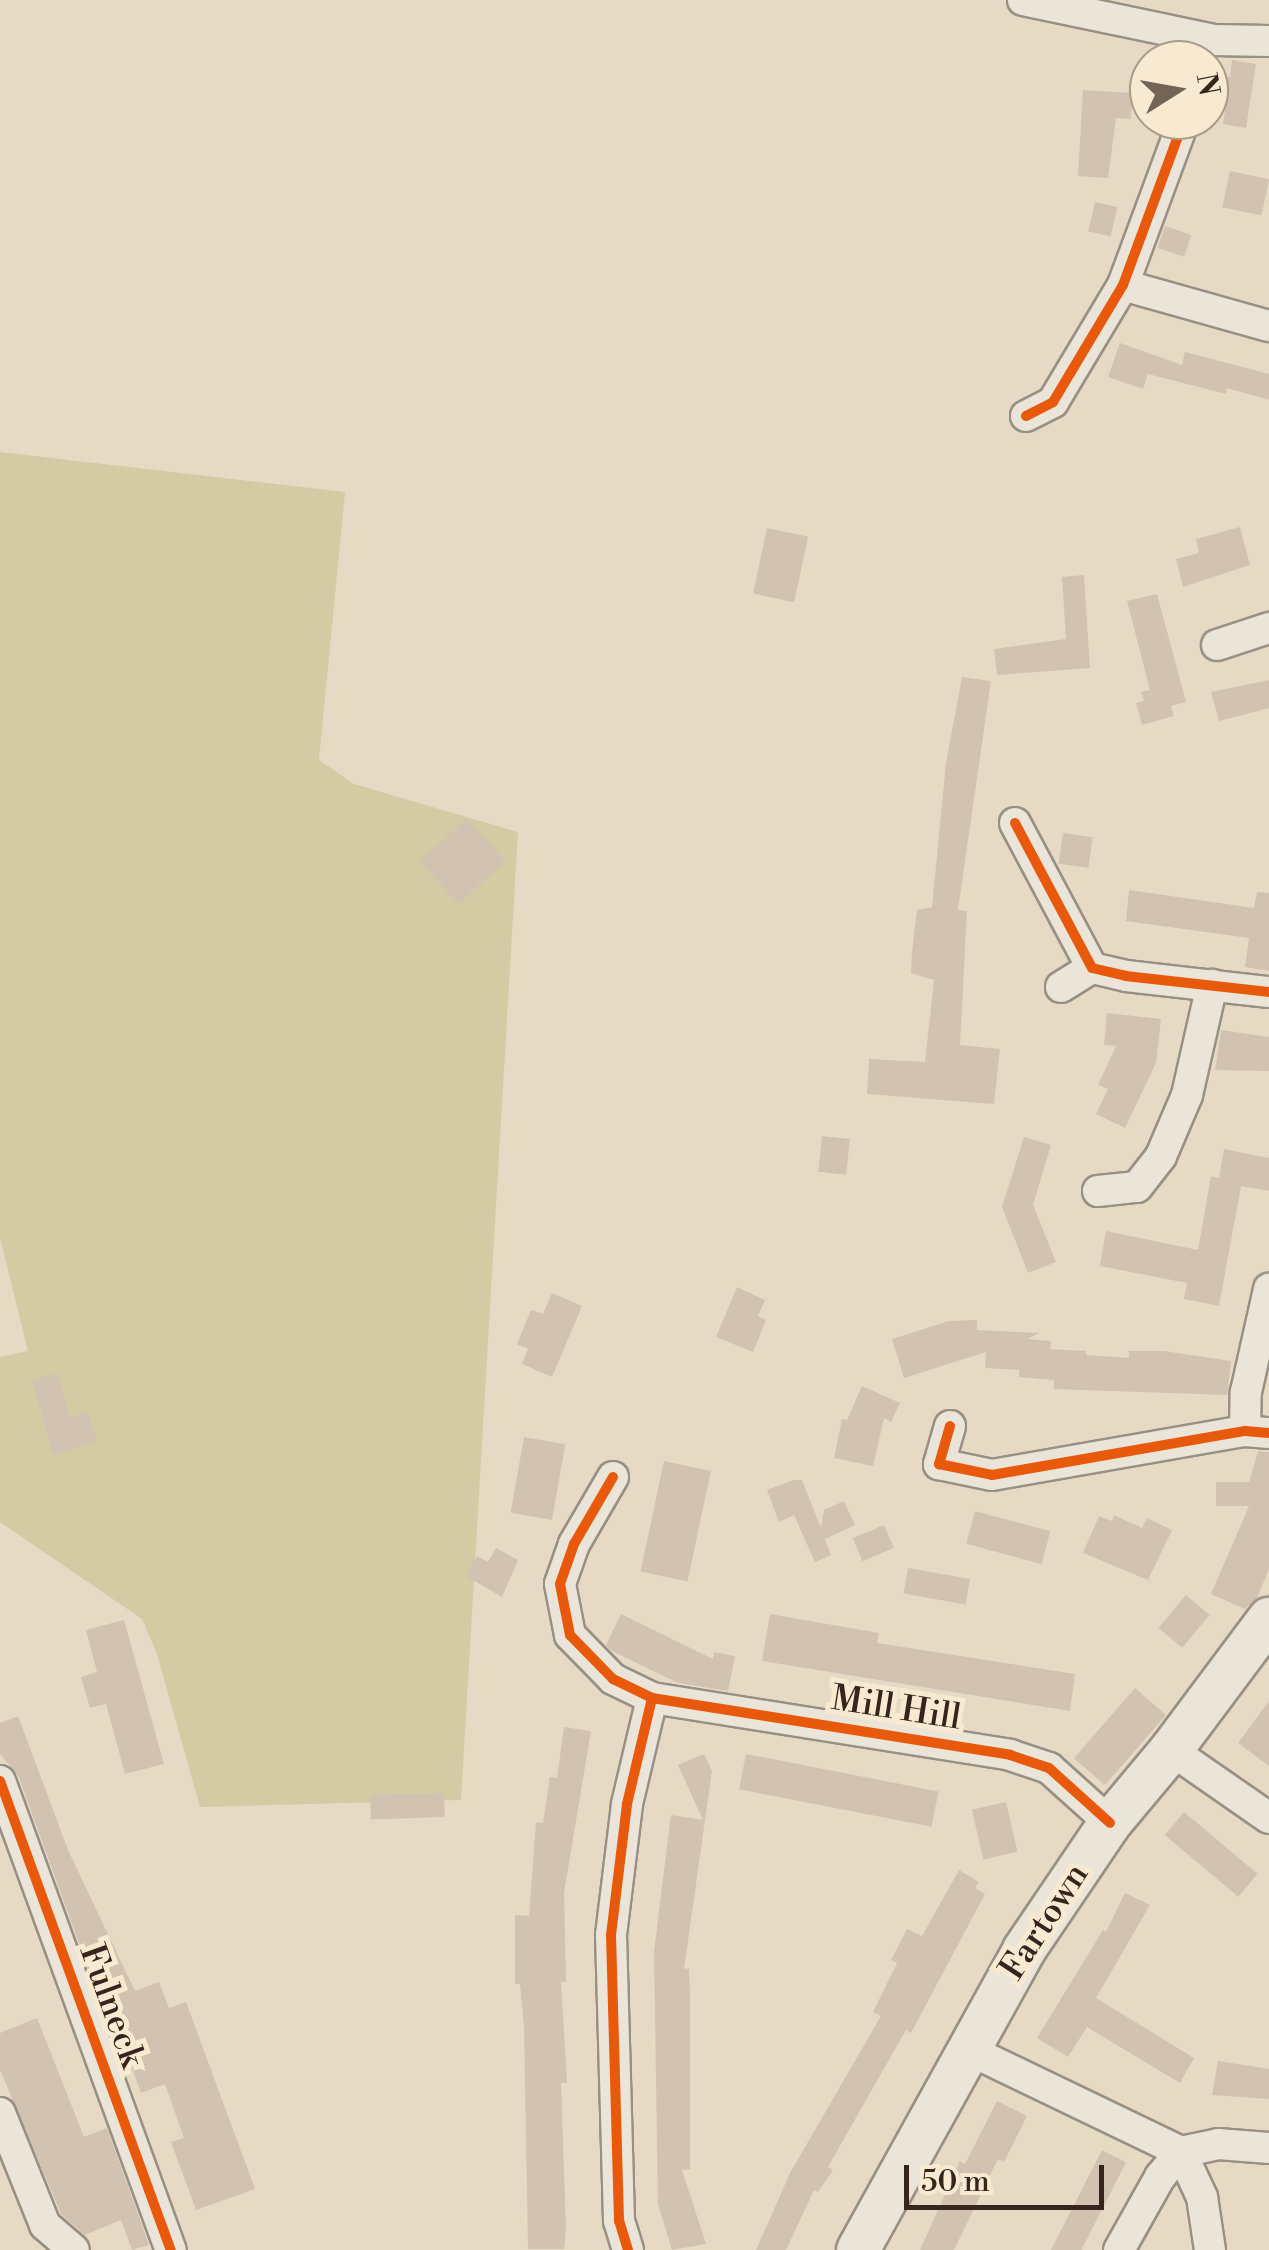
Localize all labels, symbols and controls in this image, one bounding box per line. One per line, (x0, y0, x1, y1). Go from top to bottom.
north arrow (1129, 40, 1229, 140)
text: N (1188, 70, 1226, 99)
street label: Mill Hill (828, 1678, 964, 1740)
street label: Fartown (992, 1856, 1098, 1988)
street label: Fulneck (69, 1939, 153, 2073)
scale bar (909, 2145, 1109, 2207)
text: 50 m (921, 2163, 990, 2201)

